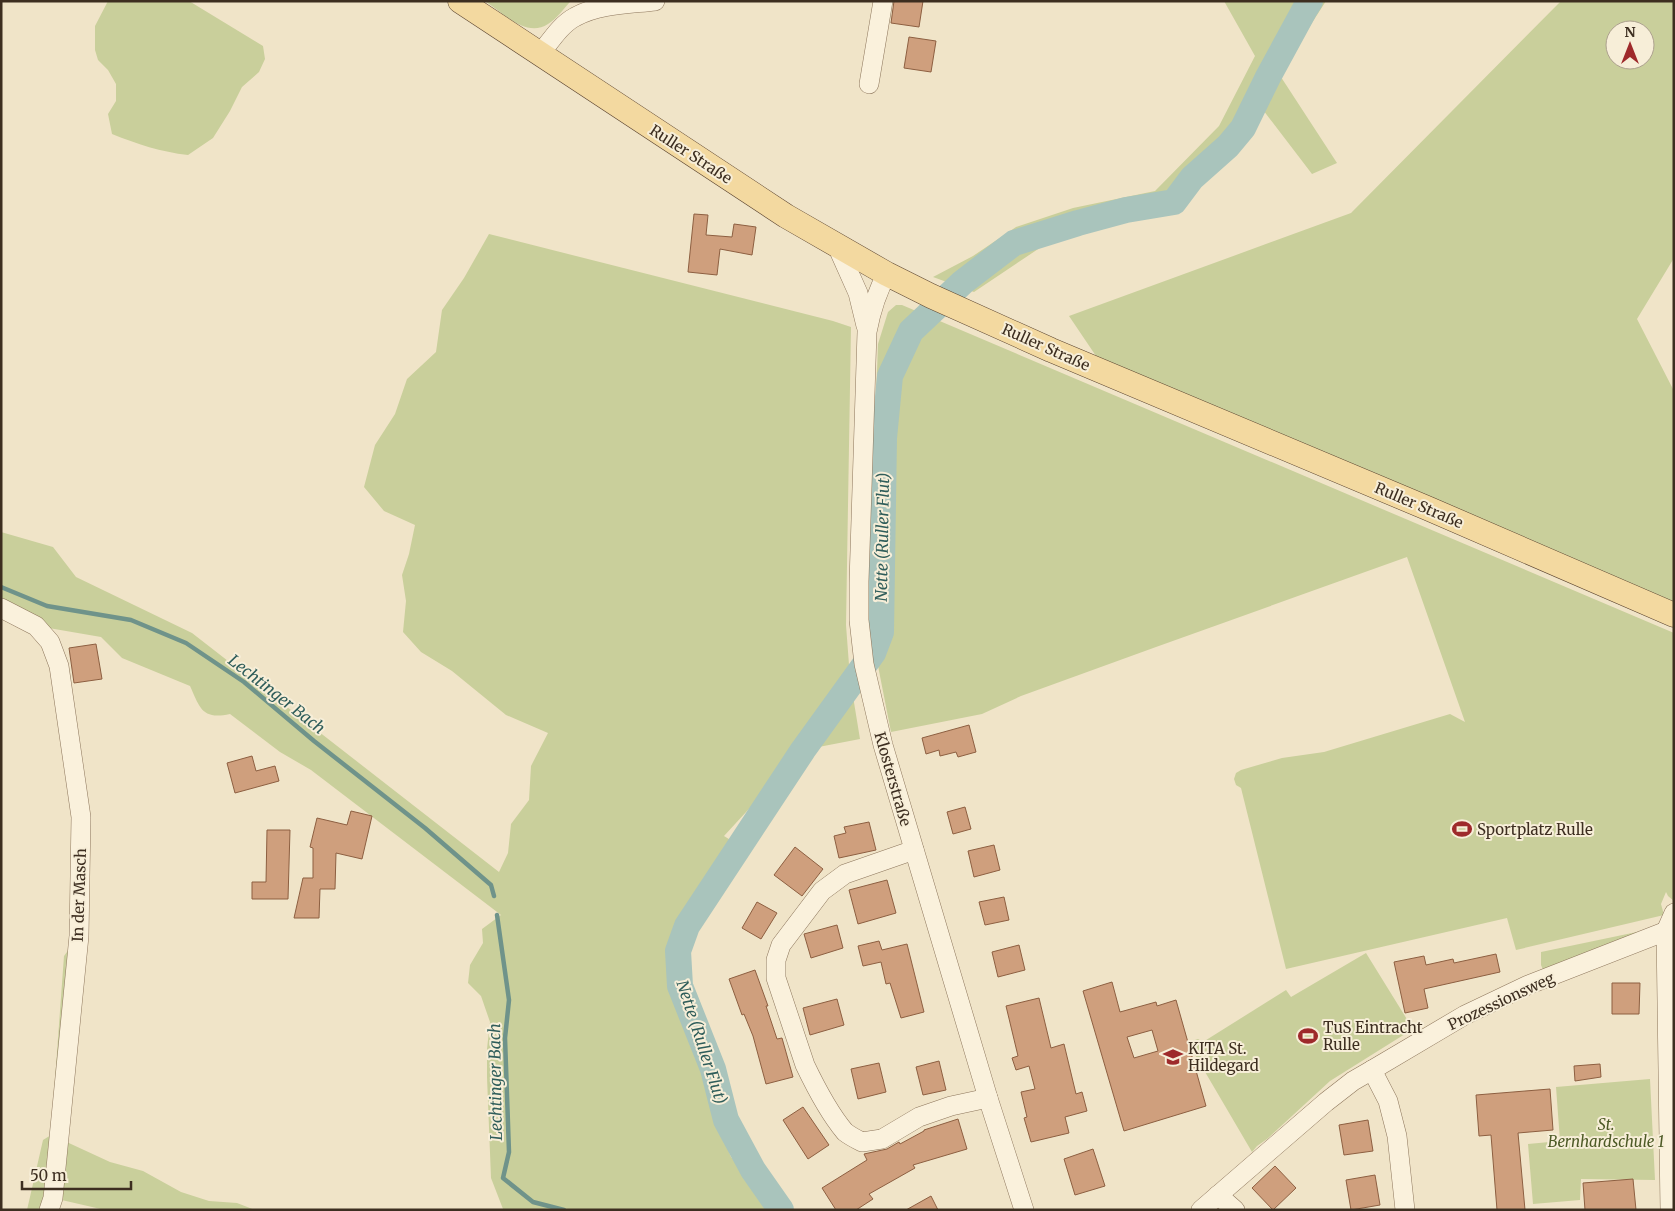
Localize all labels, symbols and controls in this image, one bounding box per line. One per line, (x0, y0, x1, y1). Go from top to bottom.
north arrow (1605, 20, 1655, 70)
text: N (1624, 23, 1636, 41)
street label: Ruller Straße (646, 120, 736, 188)
street label: Ruller Straße (999, 319, 1093, 375)
water label: Nette (Ruller Flut) (871, 472, 893, 602)
street label: Ruller Straße (1372, 478, 1466, 532)
water label: Lechtinger Bach (225, 650, 329, 738)
street label: Klosterstraße (870, 730, 916, 829)
sports icon: Sportplatz Rulle (1451, 818, 1473, 840)
place label: Sportplatz Rulle (1477, 820, 1593, 839)
street label: In der Masch (68, 848, 90, 942)
street label: Prozessionsweg (1445, 968, 1557, 1034)
water label: Nette (Ruller Flut) (673, 977, 731, 1107)
place label: TuS Eintracht Rulle (1323, 1018, 1423, 1054)
water label: Lechtinger Bach (484, 1023, 506, 1141)
sports icon: TuS Eintracht Rulle (1297, 1025, 1319, 1047)
place label: KITA St. Hildegard (1188, 1039, 1259, 1075)
school or university icon: KITA St. Hildegard (1162, 1046, 1184, 1068)
park label: St. Bernhardschule 1 (1548, 1115, 1664, 1151)
scale bar (22, 1158, 131, 1190)
text: 50 m (30, 1166, 67, 1185)

